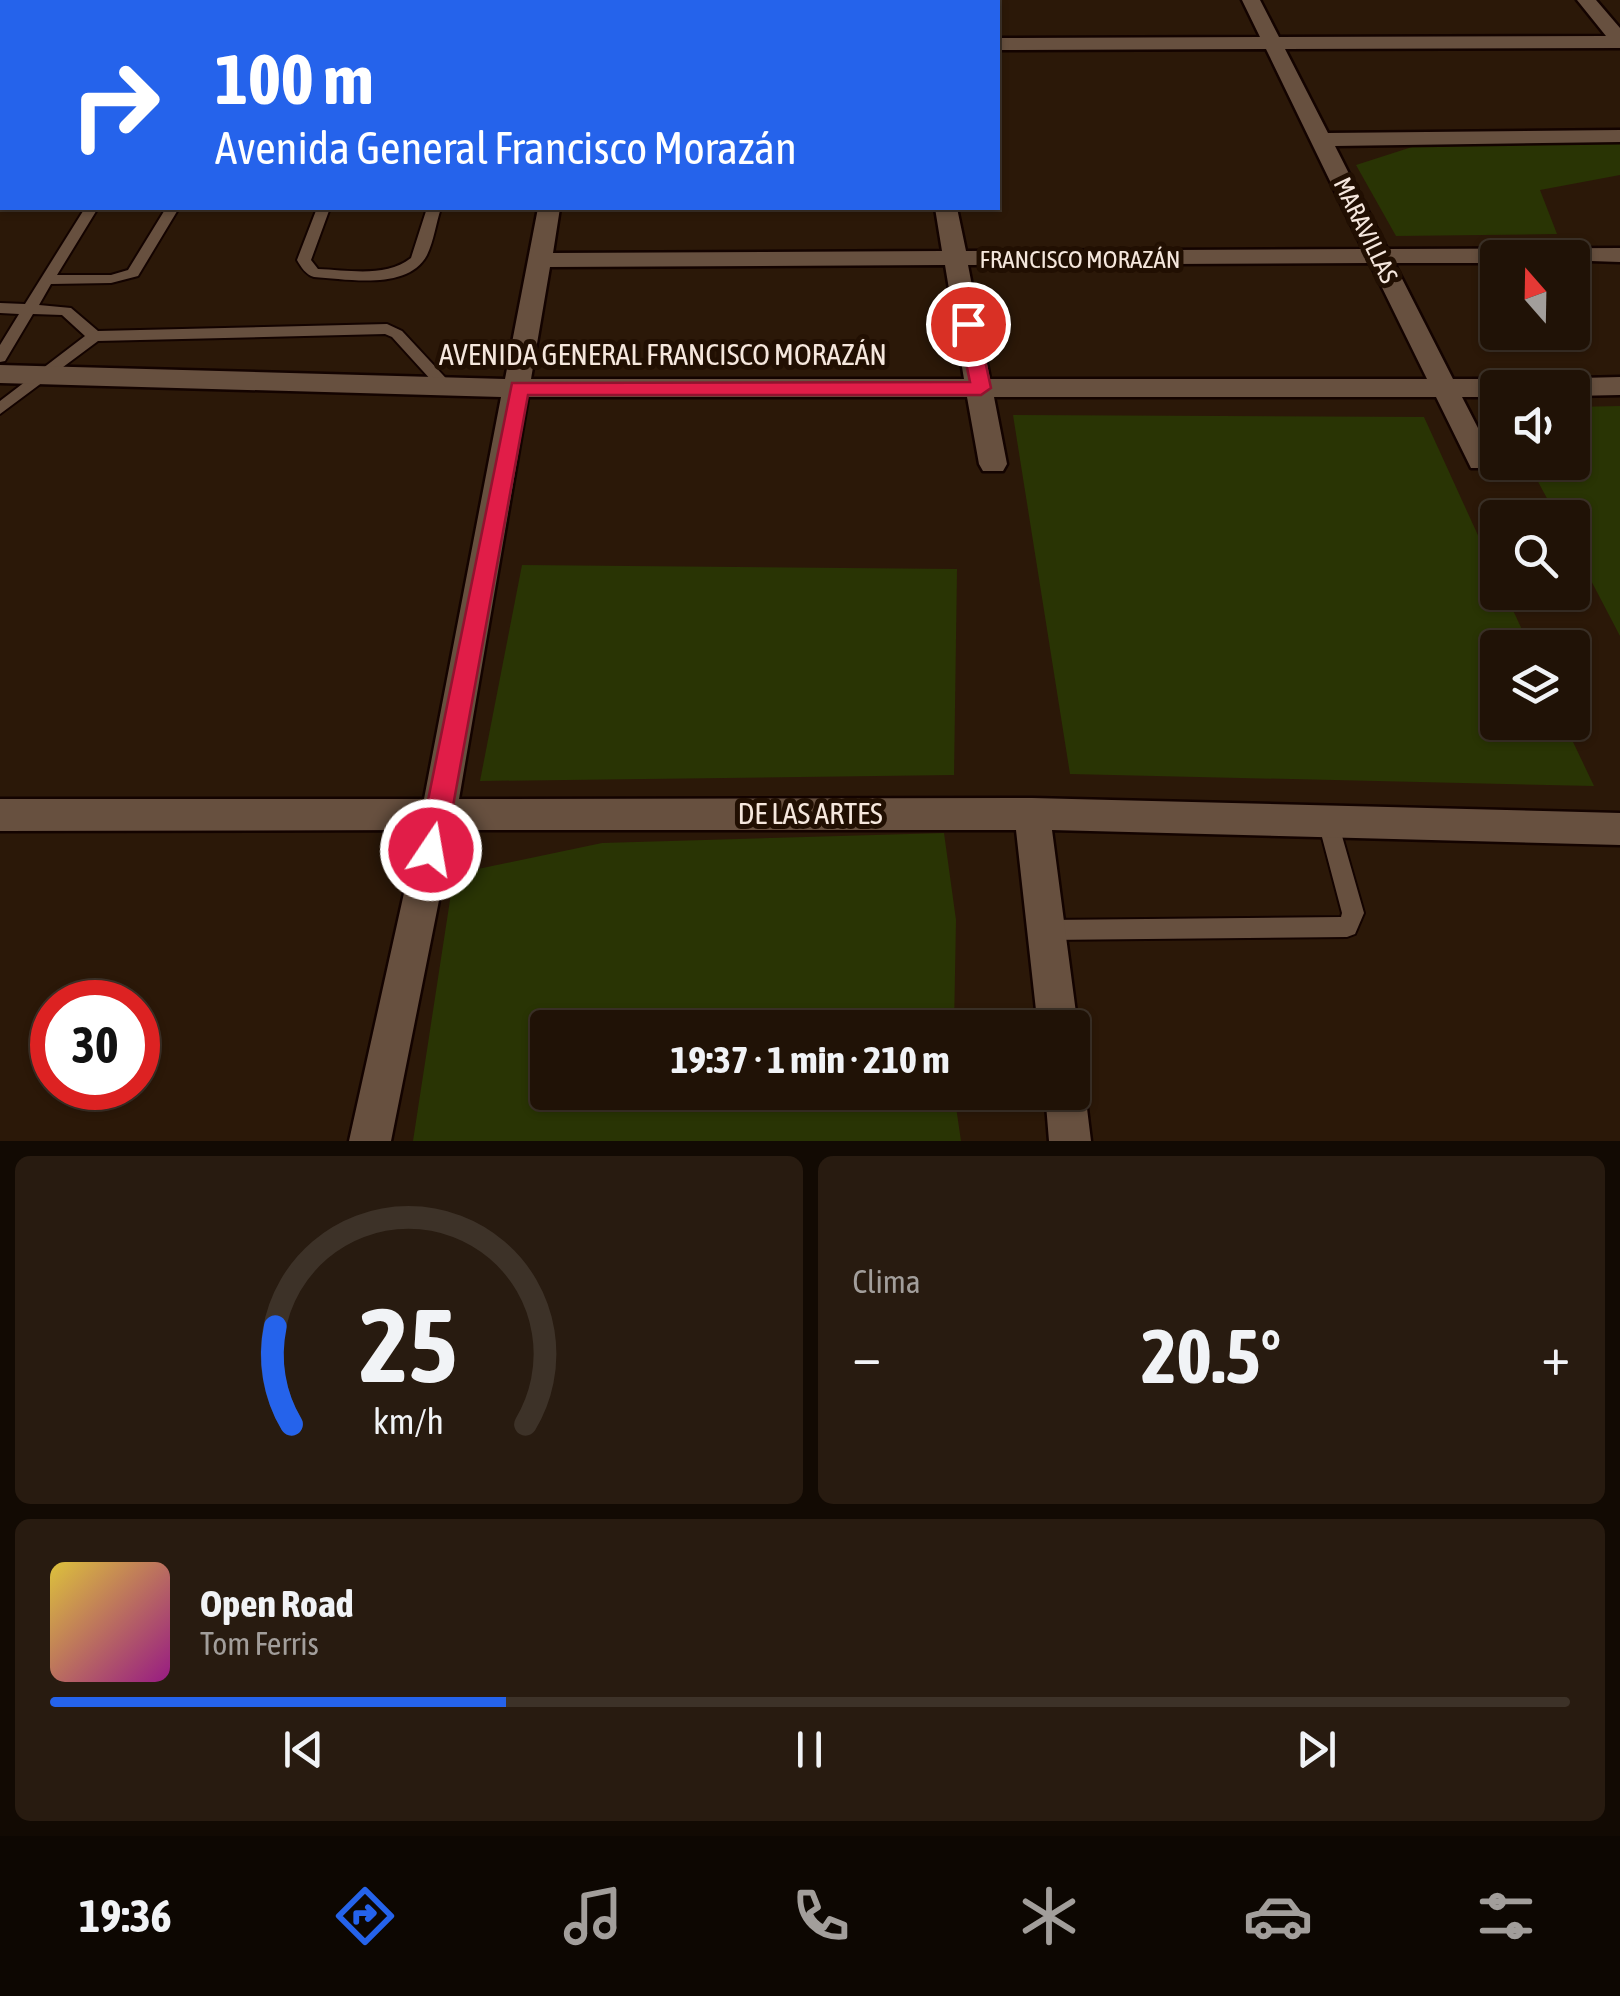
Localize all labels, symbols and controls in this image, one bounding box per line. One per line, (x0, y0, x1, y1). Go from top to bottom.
text: 100 m (215, 39, 374, 119)
icon: right (50, 40, 180, 170)
text: Avenida General Francisco Morazán (215, 122, 797, 174)
street label: MARAVILLAS (1328, 173, 1404, 287)
north arrow (1480, 240, 1590, 350)
map controls (1480, 240, 1590, 740)
street label: FRANCISCO MORAZÁN (980, 245, 1180, 273)
pin (926, 282, 1011, 367)
icon: arrive (941, 297, 996, 352)
street label: AVENIDA GENERAL FRANCISCO MORAZÁN (439, 337, 887, 371)
button: sound (1480, 370, 1590, 480)
button: search (1480, 500, 1590, 610)
button: layers (1480, 630, 1590, 740)
street label: DE LAS ARTES (738, 796, 882, 830)
position arrow (379, 798, 483, 902)
speed limit sign: 30 (30, 980, 160, 1110)
text: 19:37 · 1 min · 210 m (670, 1038, 950, 1081)
text: Clima (853, 1263, 921, 1300)
text: 25 (360, 1285, 458, 1404)
text: 20.5° (1141, 1313, 1281, 1399)
text: − (853, 1324, 881, 1387)
text: + (1541, 1324, 1570, 1387)
text: km/h (373, 1401, 444, 1442)
text: Open Road (200, 1582, 354, 1625)
text: Tom Ferris (200, 1625, 319, 1662)
icon: previous (276, 1722, 331, 1777)
icon: pause (782, 1722, 837, 1777)
icon: next (1289, 1722, 1344, 1777)
icon: directions (330, 1881, 400, 1951)
icon: music (558, 1881, 628, 1951)
icon: phone (786, 1881, 856, 1951)
icon: climate (1014, 1881, 1084, 1951)
icon: car (1243, 1881, 1313, 1951)
icon: filters (1471, 1881, 1541, 1951)
text: 19:36 (79, 1890, 172, 1942)

